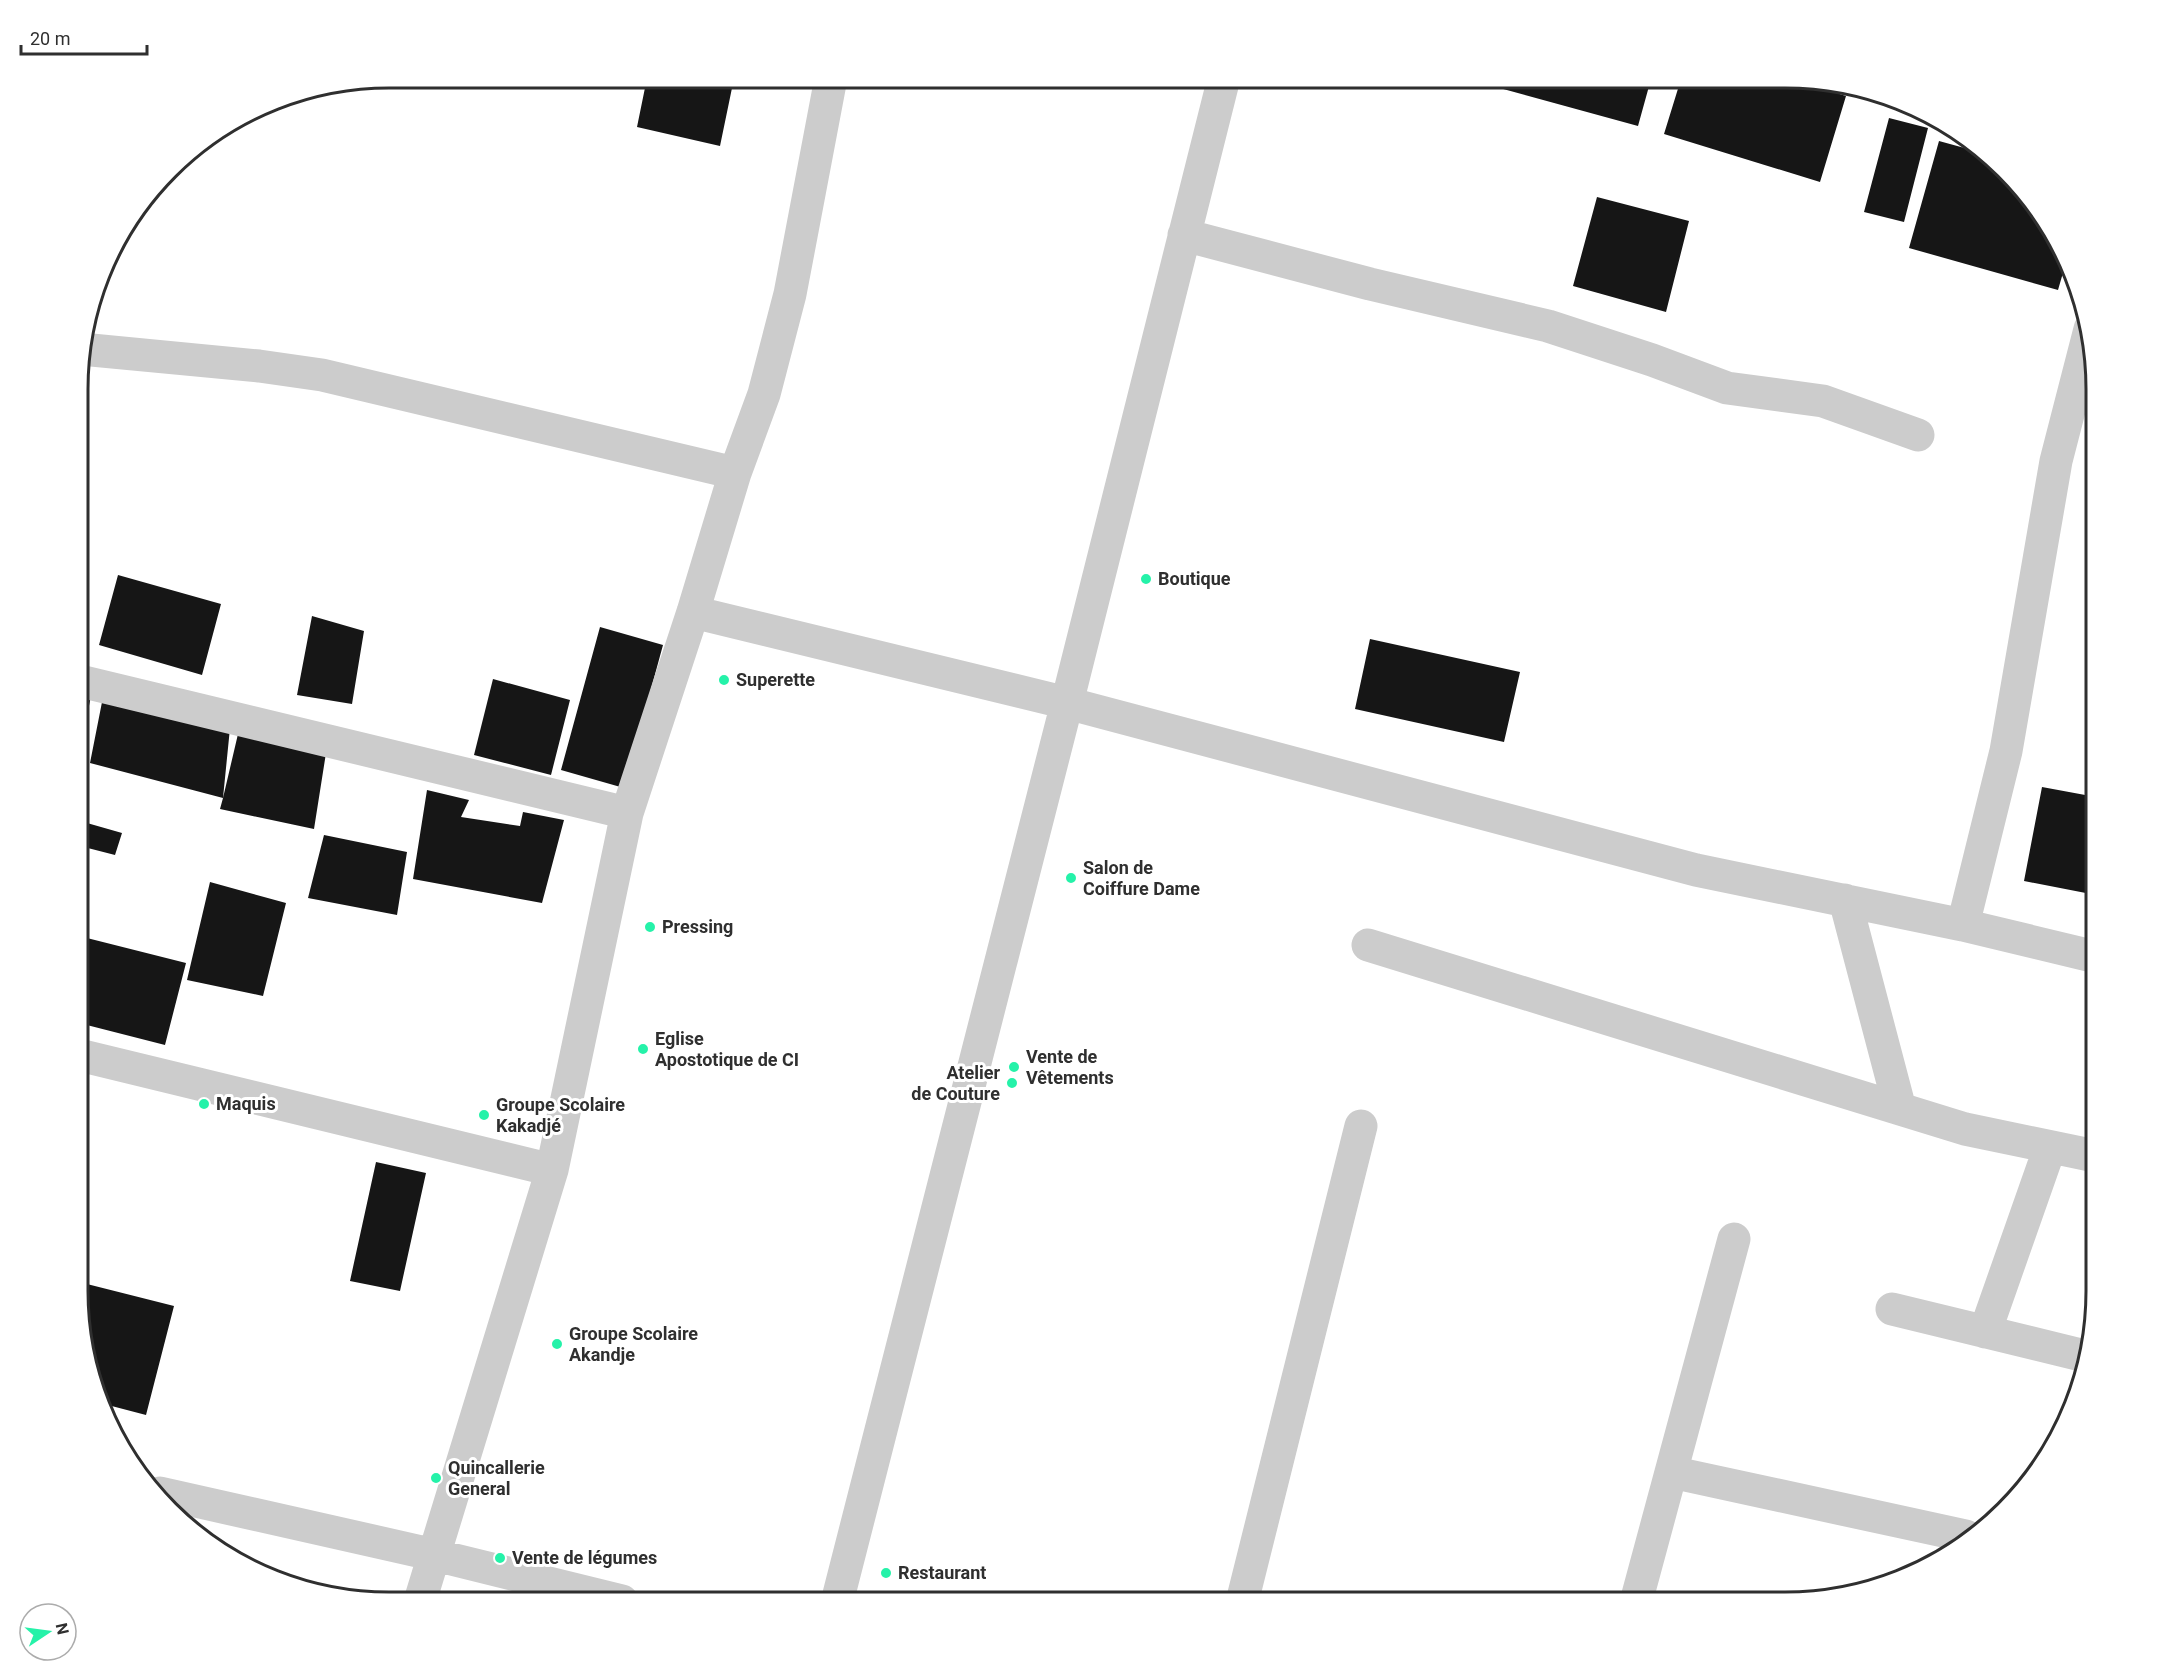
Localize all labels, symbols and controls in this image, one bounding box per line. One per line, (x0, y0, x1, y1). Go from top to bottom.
scale bar (21, 18, 147, 56)
text: 20 m (30, 28, 70, 49)
place label: Boutique (1158, 568, 1231, 589)
marker: Boutique (1139, 572, 1153, 586)
place label: Superette (736, 669, 815, 690)
marker: Superette (717, 673, 731, 687)
place label: Salon de Coiffure Dame (1083, 857, 1200, 899)
marker: Salon de Coiffure Dame (1064, 871, 1078, 885)
place label: Pressing (662, 916, 733, 937)
marker: Pressing (643, 920, 657, 934)
place label: Eglise Apostotique de CI (655, 1028, 799, 1070)
marker: Eglise Apostotique de CI (636, 1042, 650, 1056)
place label: Vente de Vêtements (1026, 1046, 1114, 1088)
marker: Vente de Vêtements (1007, 1060, 1021, 1074)
place label: Atelier de Couture (911, 1062, 1000, 1104)
marker: Atelier de Couture (1005, 1076, 1019, 1090)
place label: Maquis (216, 1093, 276, 1114)
place label: Groupe Scolaire Kakadjé (496, 1094, 625, 1136)
marker: Maquis (197, 1097, 211, 1111)
marker: Groupe Scolaire Kakadjé (477, 1108, 491, 1122)
place label: Groupe Scolaire Akandje (569, 1323, 698, 1365)
marker: Groupe Scolaire Akandje (550, 1337, 564, 1351)
place label: Quincallerie General (448, 1457, 545, 1499)
marker: Quincallerie General (429, 1471, 443, 1485)
place label: Vente de légumes (512, 1547, 657, 1568)
marker: Vente de légumes (493, 1551, 507, 1565)
place label: Restaurant (898, 1562, 986, 1583)
marker: Restaurant (879, 1566, 893, 1580)
north arrow (18, 1602, 78, 1662)
text: N (52, 1621, 73, 1636)

